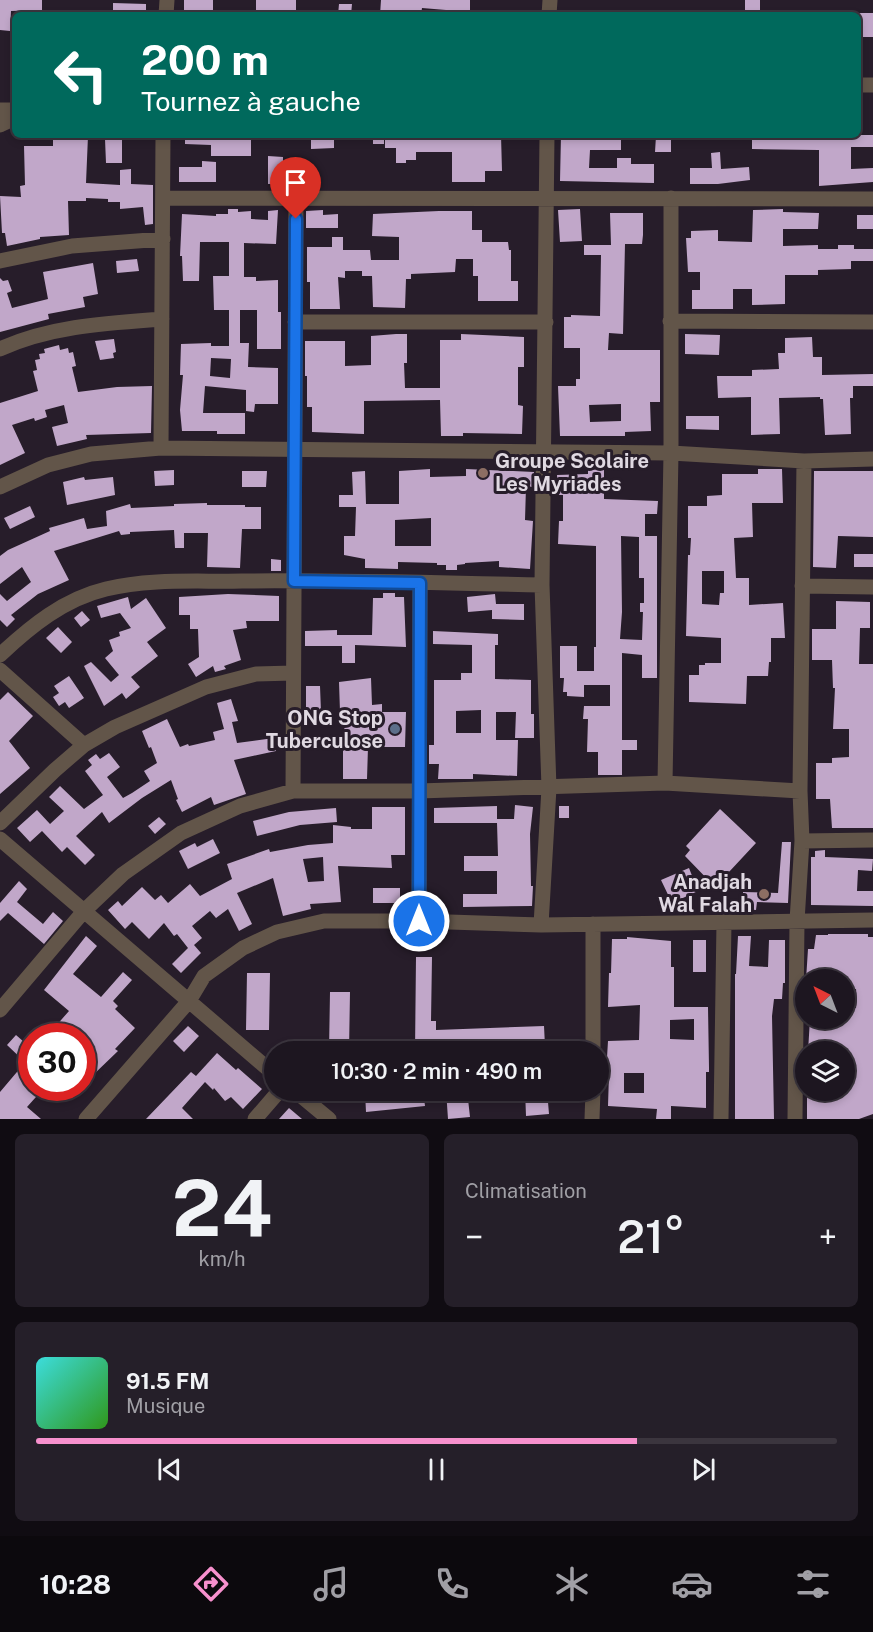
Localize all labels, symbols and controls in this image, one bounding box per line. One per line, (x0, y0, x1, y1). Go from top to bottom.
text: 200 m (141, 35, 269, 84)
icon: left (42, 36, 120, 114)
text: Tournez à gauche (141, 85, 361, 117)
pin (270, 157, 321, 219)
icon: arrive (279, 166, 312, 199)
place label: Groupe Scolaire Les Myriades (495, 449, 649, 496)
marker: Groupe Scolaire Les Myriades (476, 466, 490, 480)
place label: ONG Stop Tuberculose (266, 706, 383, 753)
marker: ONG Stop Tuberculose (388, 722, 402, 736)
place label: Anadjah Wal Falah (658, 870, 752, 917)
marker: Anadjah Wal Falah (757, 887, 771, 901)
position arrow (387, 889, 451, 953)
north arrow (795, 969, 855, 1029)
map controls (795, 969, 855, 1101)
speed limit sign: 30 (18, 1023, 96, 1101)
button: layers (795, 1041, 855, 1101)
text: 10:30 · 2 min · 490 m (331, 1058, 542, 1084)
text: 24 (172, 1162, 272, 1254)
text: Climatisation (465, 1179, 587, 1203)
text: 21° (617, 1210, 685, 1263)
text: − (465, 1218, 483, 1256)
text: + (819, 1218, 837, 1256)
text: km/h (198, 1247, 246, 1271)
text: 91.5 FM (126, 1368, 209, 1394)
text: Musique (126, 1394, 205, 1418)
icon: previous (153, 1453, 186, 1486)
icon: pause (420, 1453, 453, 1486)
icon: next (687, 1453, 720, 1486)
icon: directions (190, 1563, 232, 1605)
icon: music (310, 1563, 352, 1605)
icon: phone (431, 1563, 473, 1605)
icon: climate (551, 1563, 593, 1605)
icon: car (671, 1563, 713, 1605)
icon: filters (792, 1563, 834, 1605)
text: 10:28 (39, 1568, 111, 1600)

